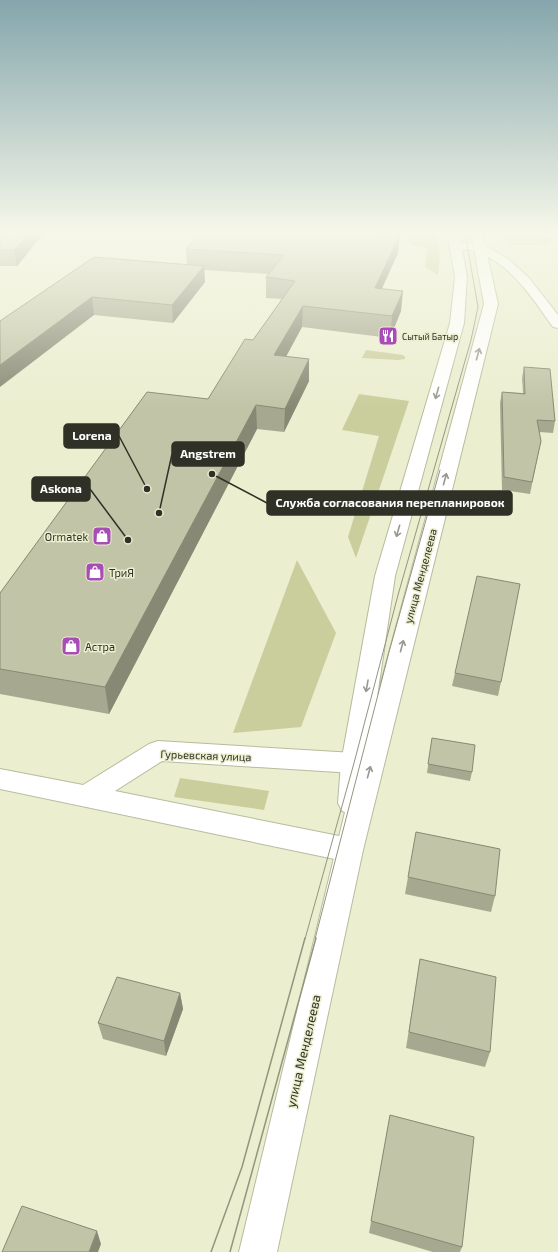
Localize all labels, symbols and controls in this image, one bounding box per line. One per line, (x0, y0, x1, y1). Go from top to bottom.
restaurant icon: Сытый Батыр (377, 325, 399, 347)
place label: Сытый Батыр (402, 331, 458, 342)
one-way arrow (475, 347, 482, 360)
one-way arrow (433, 386, 440, 399)
callout: Lorena (64, 424, 119, 448)
text: Lorena (72, 428, 112, 442)
callout: Angstrem (172, 442, 244, 466)
text: Angstrem (180, 446, 236, 460)
one-way arrow (442, 473, 450, 486)
callout: Askona (32, 477, 90, 501)
text: Askona (40, 481, 82, 495)
callout: Служба согласования перепланировок (267, 491, 512, 515)
text: Служба согласования перепланировок (275, 495, 505, 509)
shop icon: Ormatek (91, 525, 113, 547)
one-way arrow (394, 525, 401, 538)
street label: улица Менделеева (401, 527, 440, 625)
place label: Ormatek (45, 530, 88, 543)
shop icon: ТриЯ (84, 561, 106, 583)
place label: ТриЯ (109, 566, 134, 579)
shop icon: Астра (60, 635, 82, 657)
place label: Астра (85, 640, 115, 653)
one-way arrow (399, 640, 406, 653)
one-way arrow (363, 679, 371, 692)
street label: Гурьевская улица (160, 747, 252, 764)
one-way arrow (366, 765, 373, 778)
street label: улица Менделеева (282, 993, 324, 1109)

